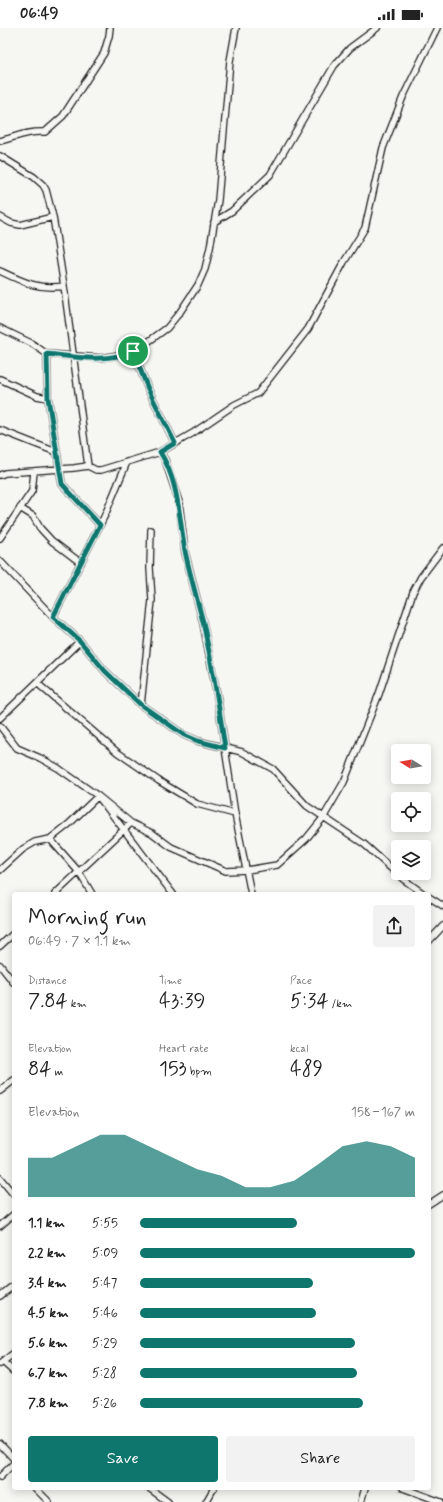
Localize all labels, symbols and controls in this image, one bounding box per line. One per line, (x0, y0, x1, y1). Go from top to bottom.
text: 06:49 (20, 4, 58, 24)
pin (116, 334, 150, 368)
icon: arrive (122, 340, 144, 362)
north arrow (391, 744, 431, 784)
map controls (391, 744, 431, 880)
button: locate (391, 792, 431, 832)
button: layers (391, 840, 431, 880)
text: Morning run (28, 904, 147, 932)
button: share (373, 905, 415, 947)
text: 06:49 · 7 × 1.1 km (28, 933, 131, 950)
text: Distance (28, 974, 67, 988)
text: Time (159, 974, 182, 988)
text: Pace (290, 974, 312, 988)
text: 7.84 (28, 988, 68, 1015)
text: 43:39 (159, 988, 205, 1015)
text: 5:34 (290, 988, 329, 1015)
text: km (68, 997, 87, 1011)
text: /km (329, 997, 352, 1011)
text: Elevation (28, 1042, 71, 1056)
text: Heart rate (159, 1042, 208, 1056)
text: kcal (290, 1042, 308, 1056)
text: 84 (28, 1056, 51, 1083)
text: 153 (159, 1056, 187, 1083)
text: 489 (290, 1056, 323, 1083)
text: m (51, 1065, 63, 1079)
text: bpm (187, 1065, 212, 1079)
text: Elevation (28, 1104, 79, 1121)
text: 158–167 m (351, 1104, 415, 1121)
text: 1.1 km (28, 1215, 65, 1232)
text: 5:55 (92, 1215, 118, 1232)
text: 2.2 km (28, 1245, 66, 1262)
text: 5:09 (92, 1245, 118, 1262)
text: 3.4 km (28, 1275, 67, 1292)
text: 5:47 (92, 1275, 117, 1292)
text: 4.5 km (28, 1305, 69, 1322)
text: 5:46 (92, 1305, 118, 1322)
text: 5.6 km (28, 1335, 68, 1352)
text: 5:29 (92, 1335, 117, 1352)
text: 6.7 km (28, 1365, 68, 1382)
text: 5:28 (92, 1365, 117, 1382)
text: 7.8 km (28, 1395, 68, 1412)
text: 5:26 (92, 1395, 117, 1412)
button: Save (28, 1436, 218, 1482)
button: Share (226, 1436, 415, 1482)

